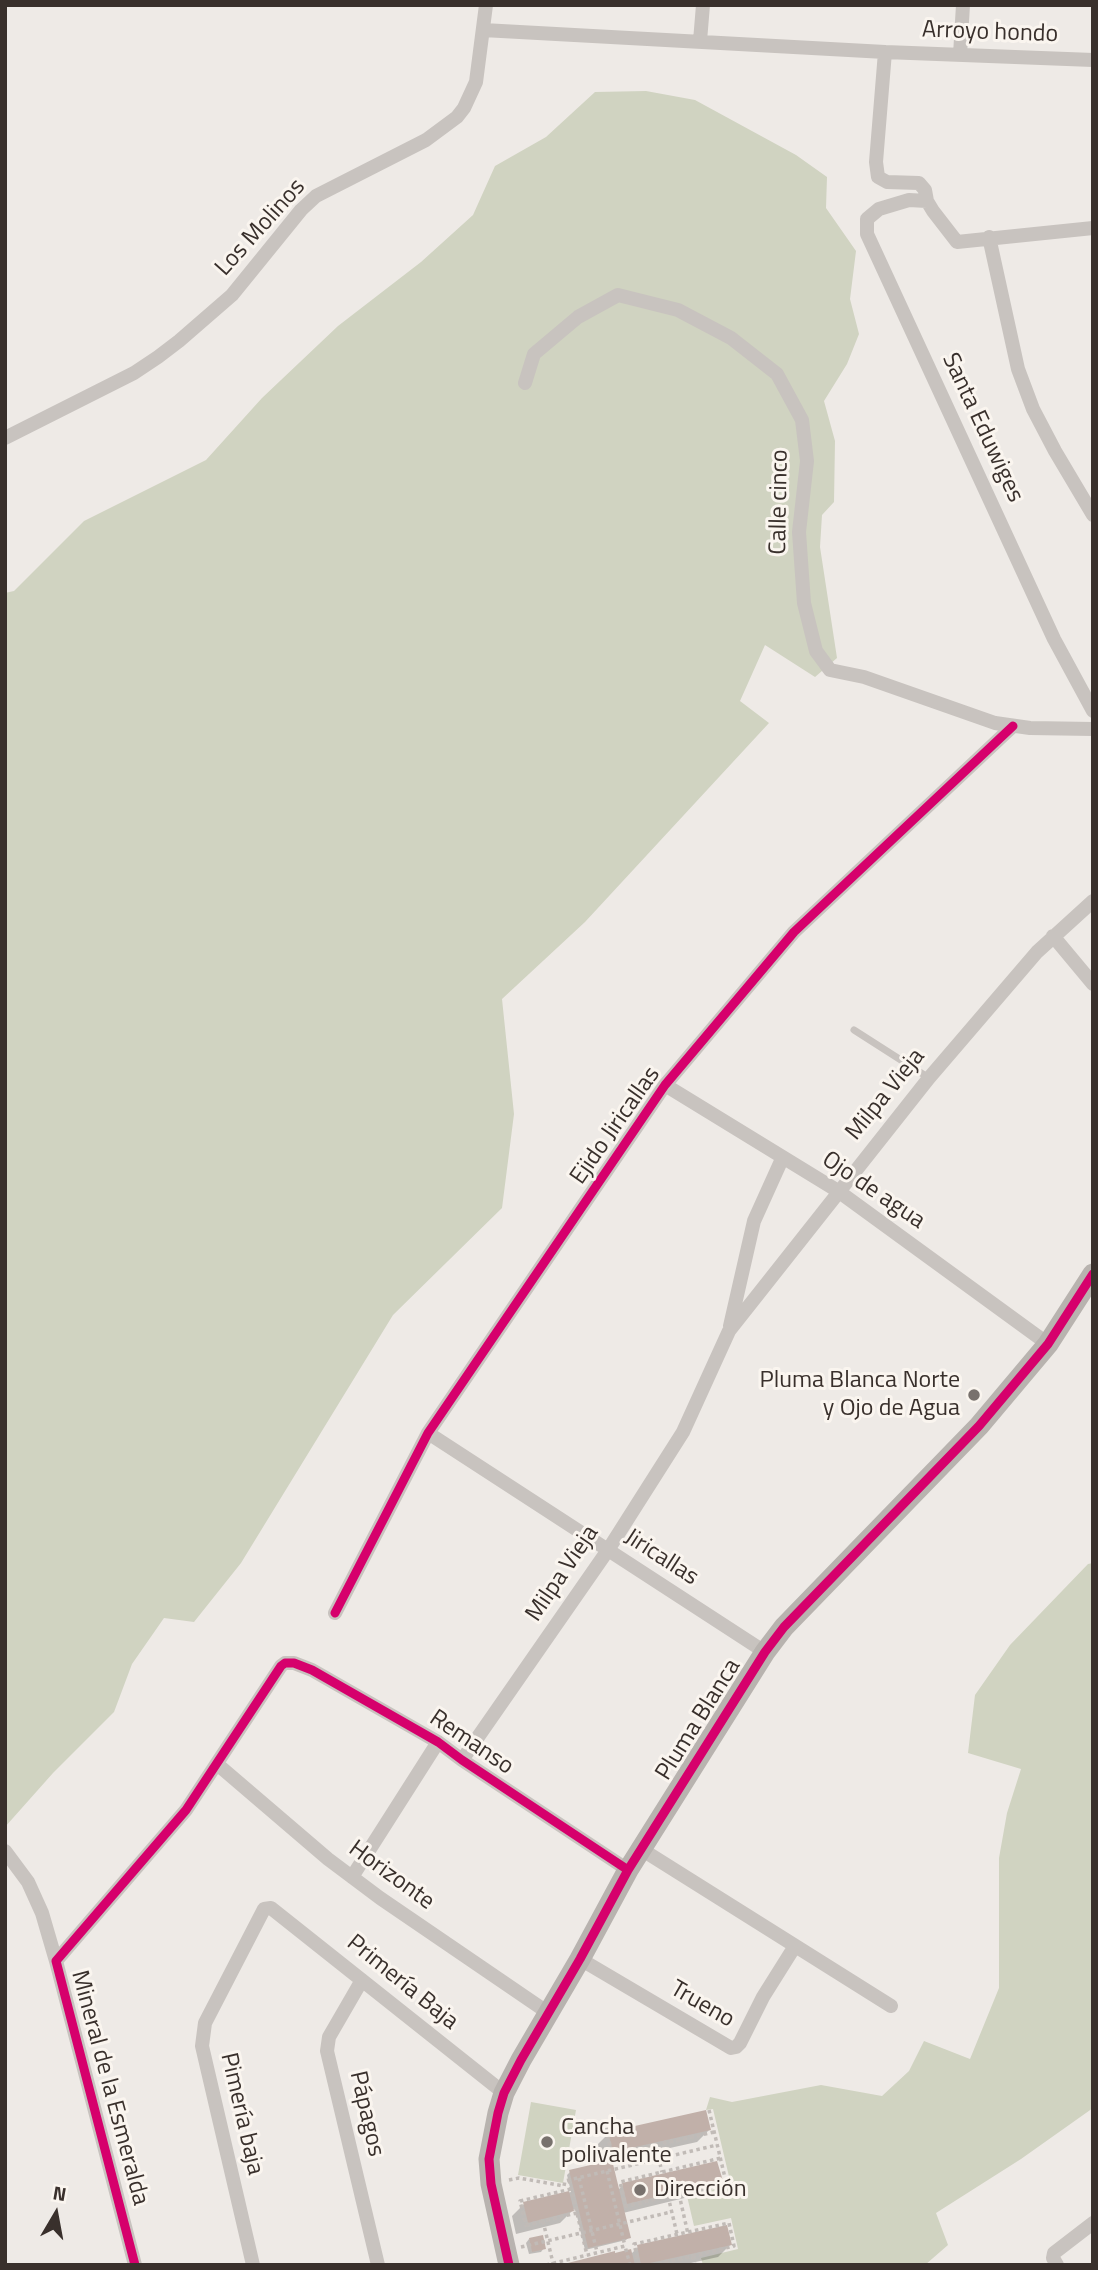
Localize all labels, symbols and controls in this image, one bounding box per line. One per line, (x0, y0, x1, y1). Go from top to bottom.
street label: Arroyo hondo (921, 16, 1059, 50)
street label: Los Molinos (210, 174, 312, 282)
street label: Santa Eduwiges (935, 349, 1029, 507)
street label: Calle cinco (765, 449, 795, 555)
street label: Milpa Vieja (840, 1043, 932, 1147)
street label: Ejido Jiricallas (565, 1062, 667, 1190)
street label: Ojo de agua (816, 1146, 930, 1236)
place label: Pluma Blanca Norte y Ojo de Agua (759, 1367, 960, 1423)
marker: Pluma Blanca Norte y Ojo de Agua (966, 1387, 982, 1403)
street label: Milpa Vieja (520, 1521, 606, 1627)
street label: Jiricallas (619, 1523, 703, 1593)
street label: Pluma Blanca (650, 1654, 748, 1786)
street label: Remanso (423, 1704, 519, 1782)
street label: Horizonte (342, 1835, 440, 1917)
street label: Primería Baja (341, 1929, 463, 2037)
street label: Mineral de la Esmeralda (64, 1968, 154, 2208)
street label: Trueno (665, 1975, 739, 2035)
street label: Pimería baja (213, 2050, 269, 2178)
street label: Pápagos (342, 2068, 390, 2160)
place label: Cancha polivalente (561, 2114, 672, 2170)
marker: Cancha polivalente (539, 2134, 555, 2150)
place label: Dirección (654, 2176, 747, 2204)
text: N (51, 2177, 69, 2208)
north arrow (21, 2179, 91, 2249)
marker: Dirección (632, 2182, 648, 2198)

